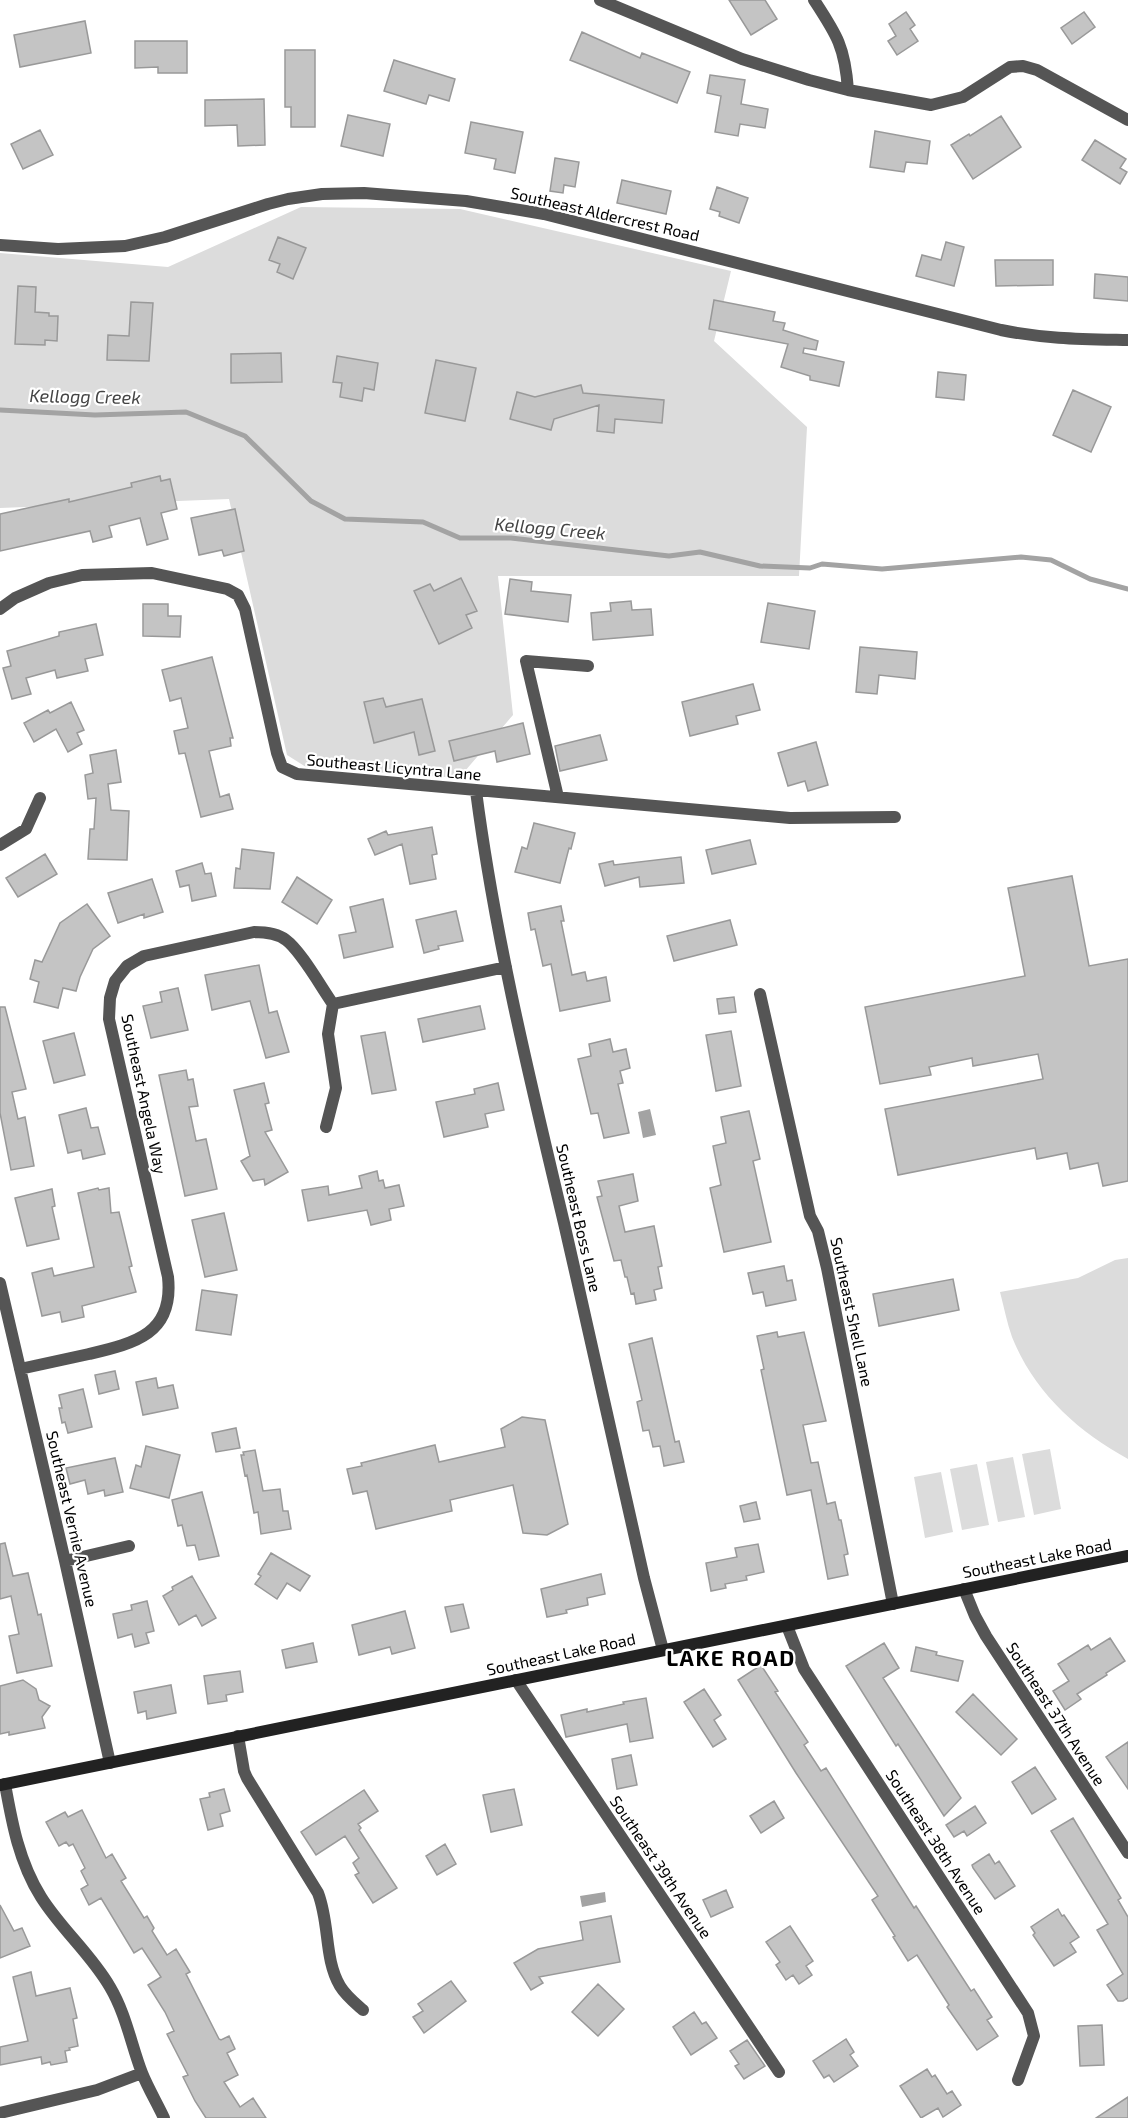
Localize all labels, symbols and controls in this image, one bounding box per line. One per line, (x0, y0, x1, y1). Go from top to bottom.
street label: Southeast Aldercrest Road (509, 183, 701, 245)
water label: Kellogg Creek (29, 384, 141, 408)
water label: Kellogg Creek (494, 512, 606, 544)
street label: Southeast Licyntra Lane (306, 749, 482, 784)
street label: Southeast Angela Way (118, 1012, 171, 1176)
street label: Southeast Boss Lane (553, 1142, 606, 1294)
street label: Southeast Shell Lane (827, 1235, 878, 1388)
street label: Southeast Vernie Avenue (43, 1429, 102, 1609)
street label: Southeast Lake Road (961, 1534, 1113, 1581)
street label: Southeast Lake Road (485, 1628, 637, 1679)
street label: Southeast 37th Avenue (1003, 1639, 1110, 1789)
district label: LAKE ROAD (666, 1644, 796, 1670)
street label: Southeast 38th Avenue (883, 1766, 990, 1918)
street label: Southeast 39th Avenue (607, 1792, 716, 1942)

